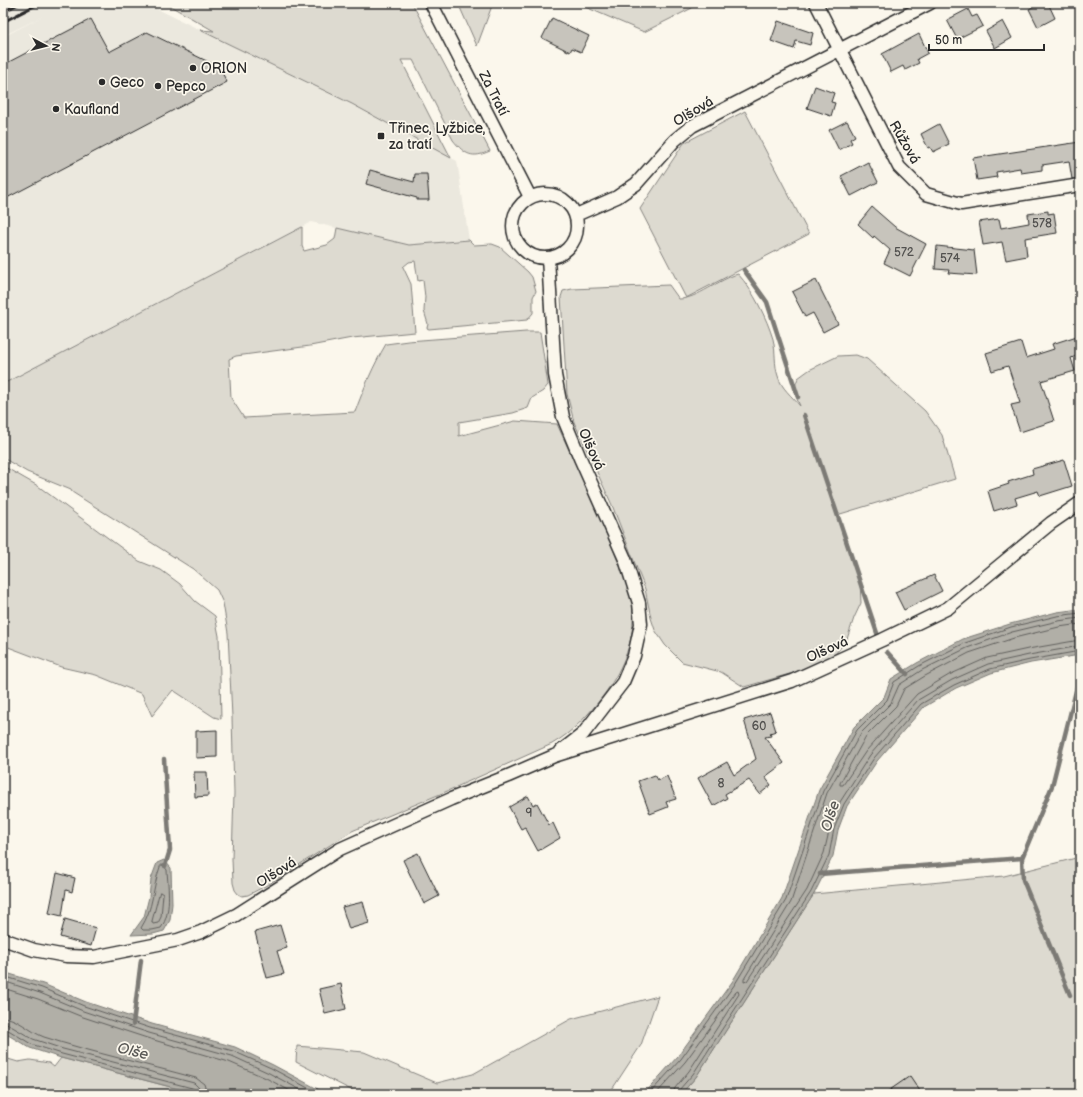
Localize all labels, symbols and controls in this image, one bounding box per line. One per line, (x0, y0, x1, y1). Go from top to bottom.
north arrow (26, 26, 66, 66)
scale bar (929, 26, 1044, 52)
text: 50 m (935, 33, 962, 48)
text: N (48, 42, 62, 52)
place label: ORION (201, 60, 247, 77)
marker: ORION (188, 63, 198, 73)
street label: Za Tratí (475, 67, 512, 119)
place label: Geco (110, 74, 144, 91)
marker: Geco (97, 77, 107, 87)
place label: Pepco (166, 78, 206, 95)
marker: Pepco (153, 81, 163, 91)
street label: Olšová (670, 93, 717, 130)
place label: Kaufland (64, 101, 119, 118)
marker: Kaufland (51, 104, 61, 114)
street label: Růžová (885, 118, 924, 167)
place label: Třinec, Lyžbice, za tratí (389, 120, 485, 153)
marker: Třinec, Lyžbice, za tratí (376, 131, 386, 141)
house number: 578 (1032, 216, 1052, 231)
house number: 572 (894, 245, 914, 260)
house number: 574 (940, 251, 961, 266)
street label: Olšová (575, 426, 608, 473)
street label: Olšová (804, 633, 851, 666)
house number: 60 (752, 719, 766, 734)
house number: 8 (718, 776, 725, 791)
water label: Olše (817, 798, 844, 834)
house number: 9 (526, 806, 533, 821)
street label: Olšová (253, 854, 299, 891)
water label: Olše (115, 1038, 151, 1065)

